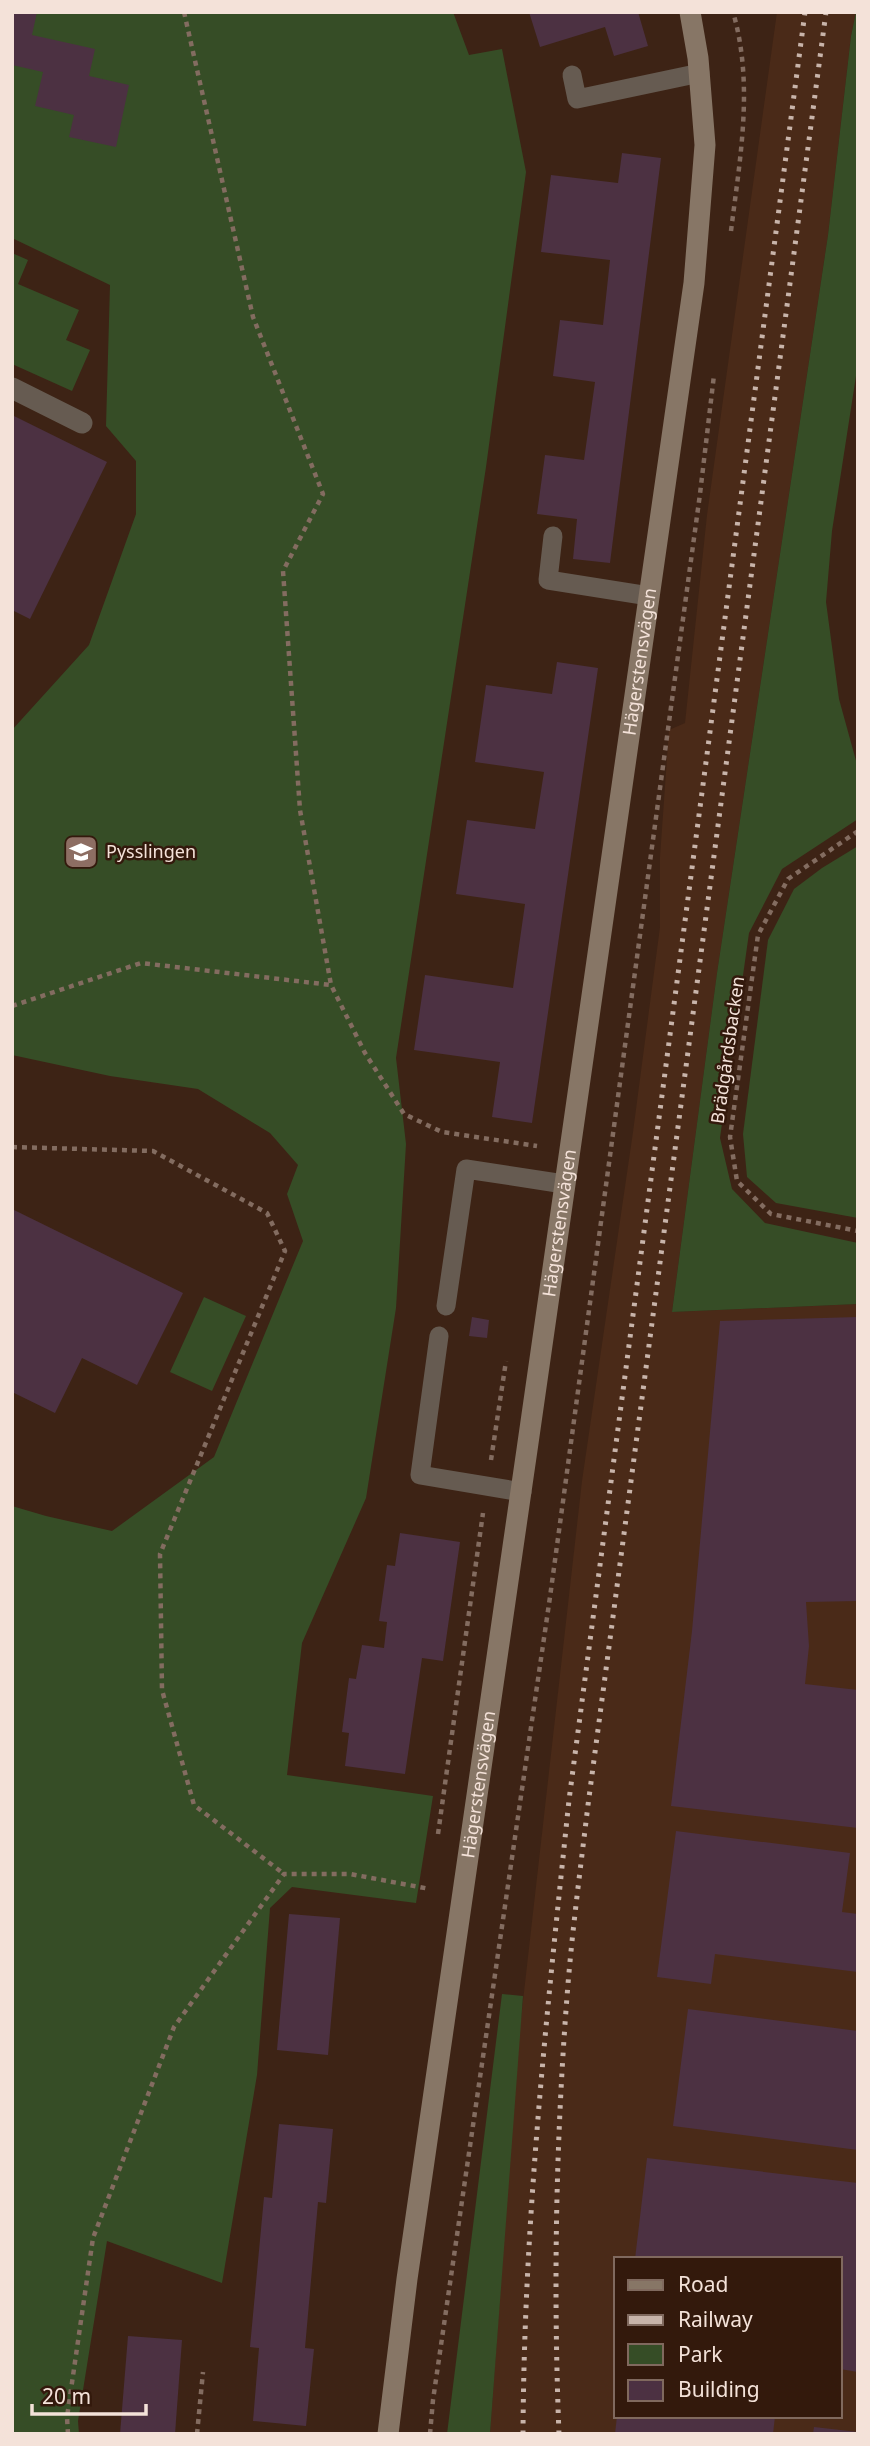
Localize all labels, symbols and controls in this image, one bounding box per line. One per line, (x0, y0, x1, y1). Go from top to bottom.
street label: Hägerstensvägen (617, 586, 661, 737)
school or university icon: Pysslingen (62, 833, 100, 871)
place label: Pysslingen (106, 839, 196, 863)
street label: Brädgårdsbacken (705, 975, 749, 1125)
street label: Hägerstensvägen (536, 1148, 581, 1298)
street label: Hägerstensvägen (455, 1709, 500, 1860)
legend (614, 2257, 842, 2418)
text: Road (678, 2270, 728, 2298)
text: Railway (678, 2305, 753, 2333)
text: Park (678, 2340, 723, 2368)
scale bar (32, 2372, 145, 2416)
text: Building (678, 2375, 760, 2403)
text: 20 m (42, 2382, 91, 2410)

